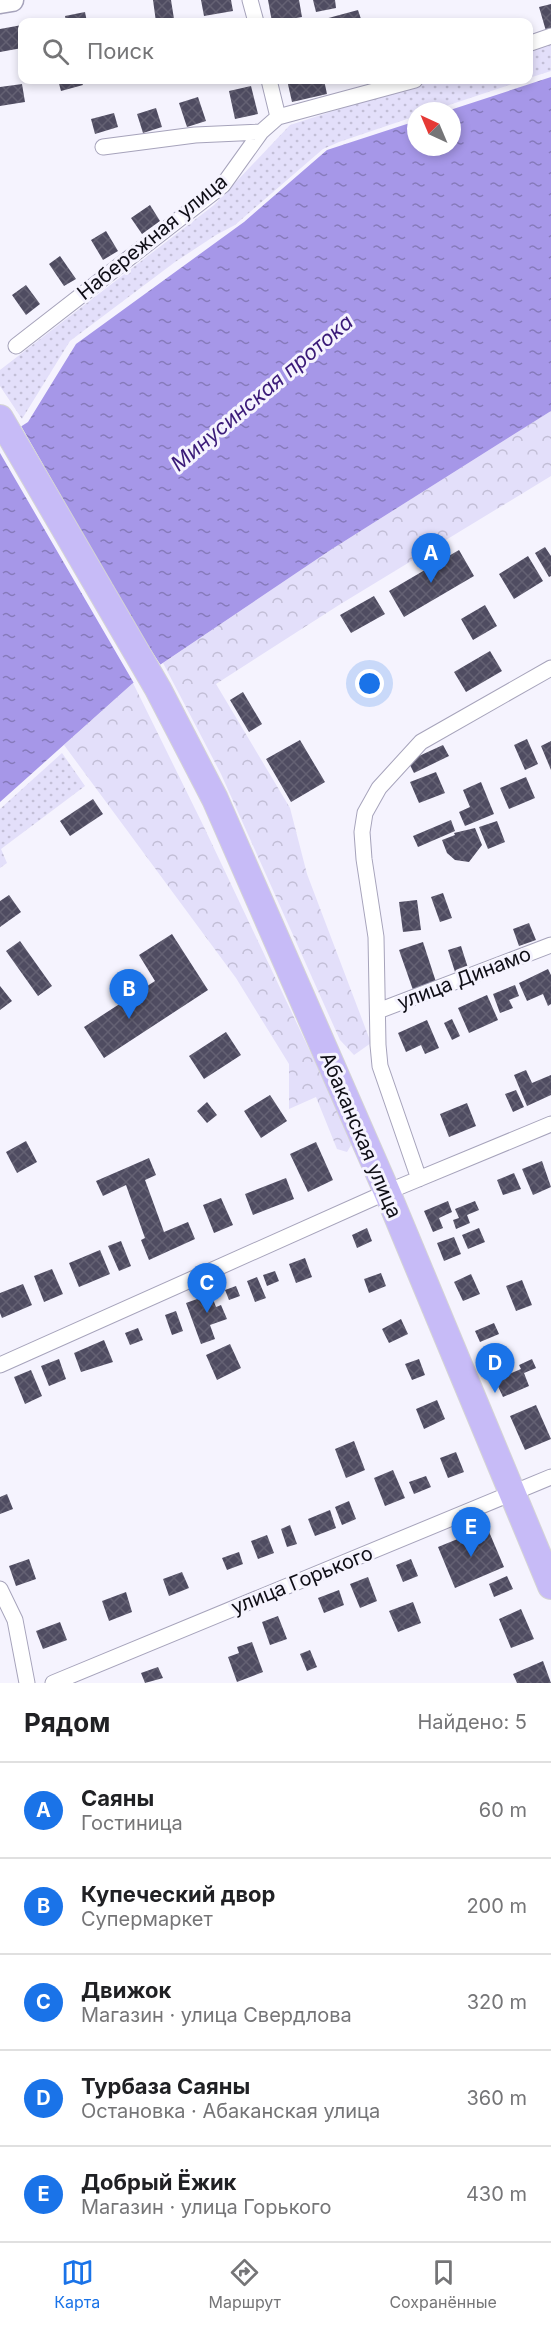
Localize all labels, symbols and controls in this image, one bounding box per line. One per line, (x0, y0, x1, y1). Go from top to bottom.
search box (18, 18, 533, 84)
icon: search (39, 35, 72, 68)
text: Поиск (87, 38, 154, 64)
north arrow (407, 102, 461, 156)
street label: Набережная улица (72, 169, 232, 305)
water label: Минусинская протока (166, 309, 358, 476)
pin: A (412, 534, 450, 583)
your location (355, 669, 384, 698)
street label: улица Динамо (394, 942, 534, 1014)
pin: B (110, 970, 148, 1019)
street label: Абаканская улица (315, 1048, 407, 1222)
pin: C (188, 1264, 226, 1313)
pin: D (476, 1344, 514, 1393)
pin: E (452, 1508, 490, 1557)
street label: улица Горького (228, 1541, 376, 1619)
text: Рядом (24, 1707, 110, 1738)
text: Найдено: 5 (417, 1710, 527, 1734)
text: Саяны (81, 1785, 154, 1811)
text: A (36, 1798, 51, 1822)
text: 60 m (479, 1798, 527, 1822)
text: Гостиница (81, 1811, 183, 1835)
text: Купеческий двор (81, 1881, 275, 1907)
text: B (37, 1894, 50, 1918)
text: 200 m (466, 1894, 527, 1918)
text: Супермаркет (81, 1907, 213, 1931)
text: Движок (81, 1977, 171, 2003)
text: C (36, 1990, 51, 2014)
text: 320 m (467, 1990, 527, 2014)
text: Магазин · улица Свердлова (81, 2003, 352, 2027)
text: Турбаза Саяны (81, 2073, 250, 2099)
text: D (36, 2086, 51, 2110)
text: 360 m (466, 2086, 527, 2110)
text: Остановка · Абаканская улица (81, 2099, 380, 2123)
text: Добрый Ёжик (81, 2169, 236, 2195)
text: E (37, 2182, 50, 2206)
text: 430 m (466, 2182, 527, 2206)
text: Магазин · улица Горького (81, 2195, 331, 2219)
tab: Карта (54, 2256, 100, 2312)
tab: Маршрут (208, 2256, 281, 2312)
tab: Сохранённые (389, 2256, 497, 2312)

